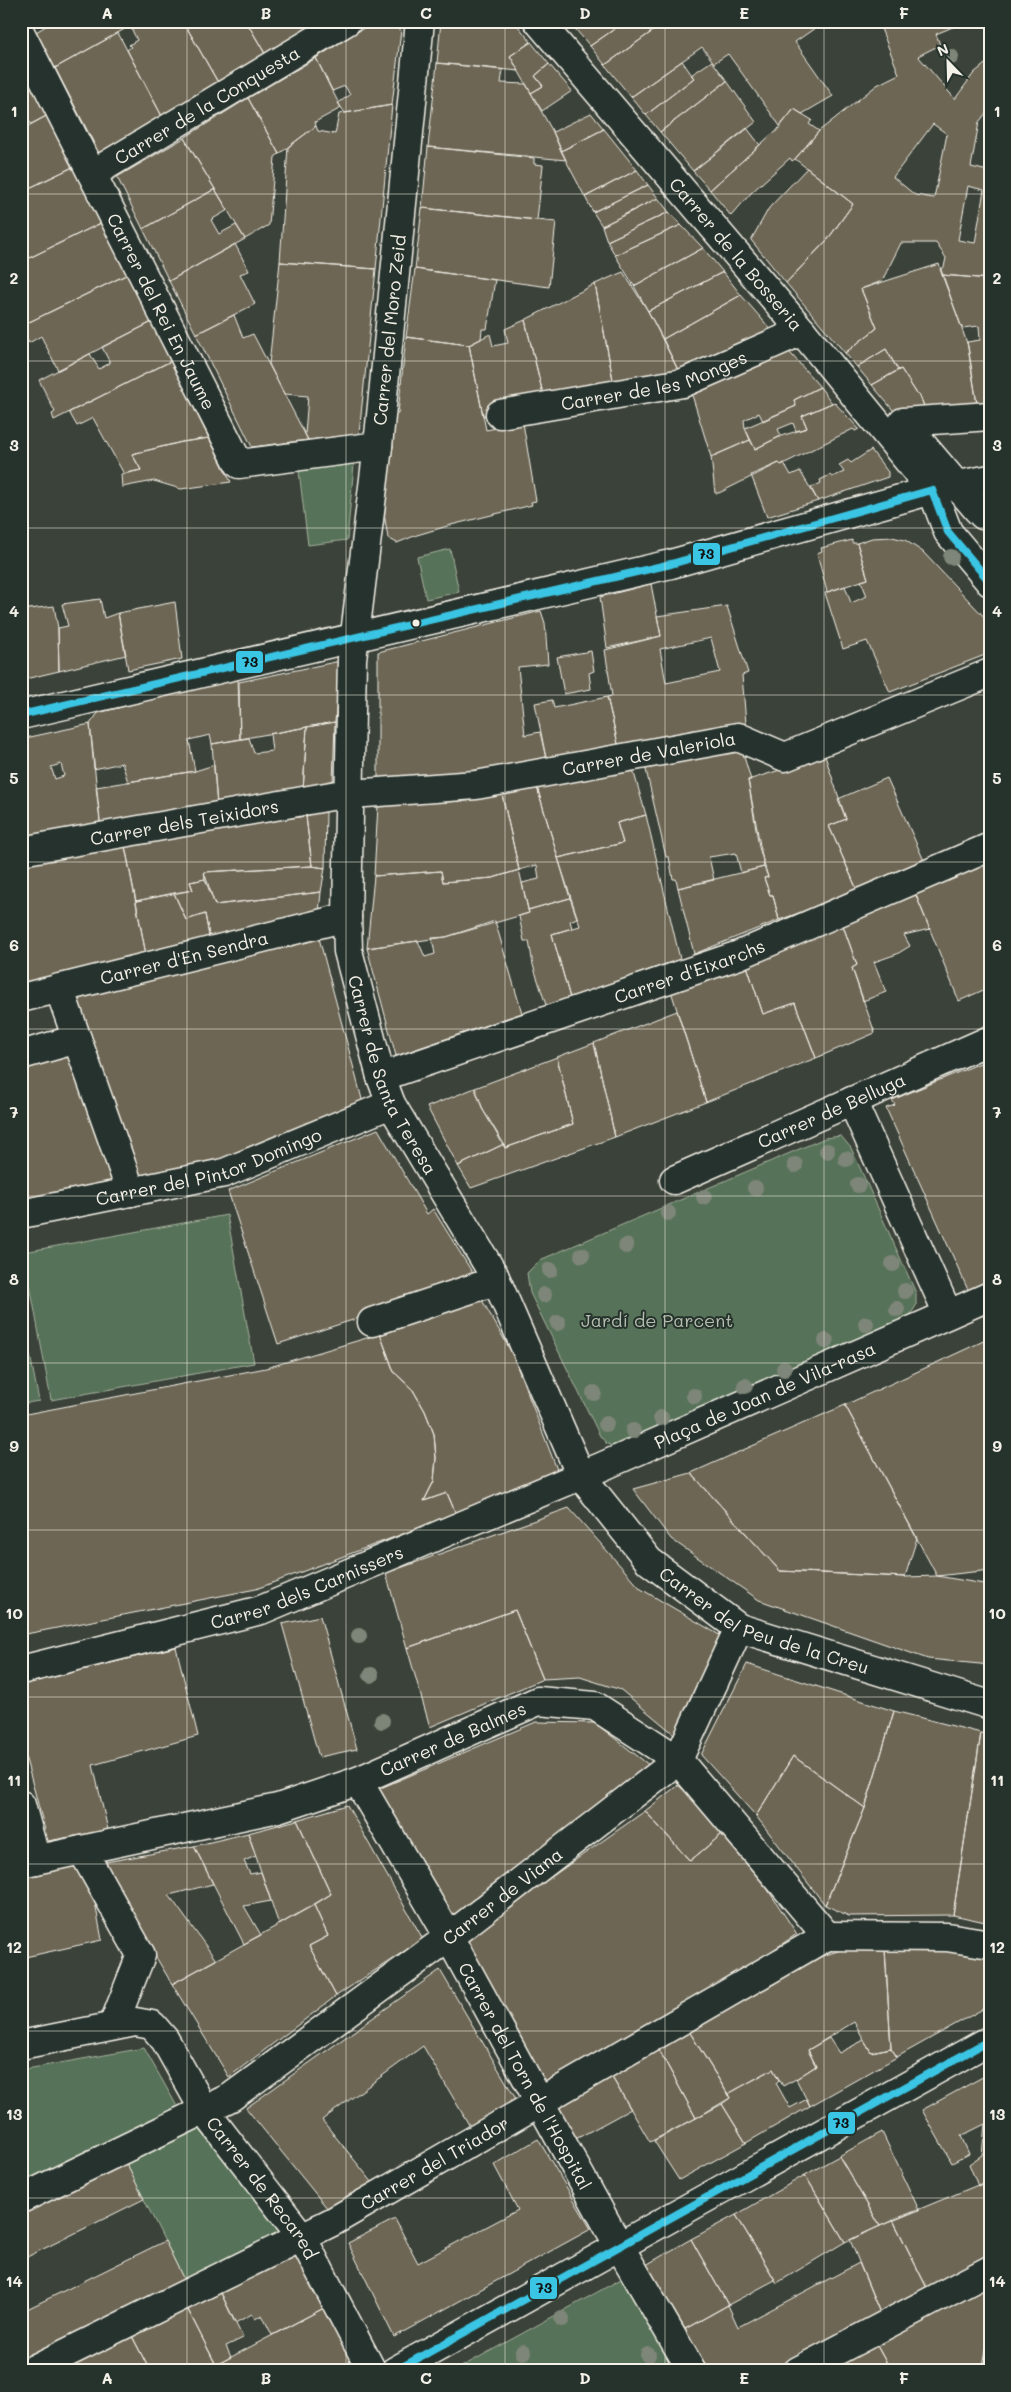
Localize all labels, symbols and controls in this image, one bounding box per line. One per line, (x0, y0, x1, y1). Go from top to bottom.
text: A (101, 2, 113, 23)
text: B (261, 2, 271, 23)
text: C (420, 2, 432, 23)
text: D (579, 2, 591, 23)
text: E (739, 2, 749, 23)
text: F (899, 2, 909, 23)
north arrow (924, 38, 974, 88)
text: N (934, 39, 951, 60)
street label: Carrer de la Conquesta (110, 40, 304, 170)
text: 1 (10, 100, 18, 121)
text: 1 (993, 100, 1001, 121)
street label: Carrer de la Bosseria (664, 172, 809, 336)
street label: Carrer del Rei En Jaume (102, 209, 222, 414)
street label: Carrer del Moro Zeid (367, 233, 411, 427)
text: 2 (10, 267, 19, 288)
text: 2 (993, 267, 1002, 288)
street label: Carrer de les Monges (559, 345, 751, 415)
text: 3 (9, 434, 19, 455)
text: 3 (992, 434, 1002, 455)
line badge: 73 (692, 542, 721, 566)
text: 73 (698, 544, 714, 563)
text: 4 (9, 600, 19, 621)
text: 4 (992, 600, 1002, 621)
unlabelled marker (411, 618, 421, 628)
line badge: 73 (235, 650, 264, 674)
text: 73 (242, 652, 258, 671)
street label: Carrer de Valeriola (560, 726, 738, 781)
text: 5 (9, 767, 19, 788)
text: 5 (992, 767, 1002, 788)
street label: Carrer dels Teixidors (88, 794, 281, 851)
street label: Carrer d'En Sendra (97, 925, 271, 990)
street label: Carrer d'Eixarchs (611, 933, 768, 1009)
text: 6 (9, 934, 19, 955)
text: 6 (992, 934, 1002, 955)
street label: Carrer de Santa Teresa (343, 972, 443, 1179)
street label: Carrer de Belluga (754, 1067, 909, 1154)
text: 7 (10, 1101, 19, 1122)
text: 7 (993, 1101, 1002, 1122)
street label: Carrer del Pintor Domingo (94, 1122, 325, 1211)
text: 8 (9, 1268, 19, 1289)
text: 8 (992, 1268, 1002, 1289)
park label: Jardí de Parcent (581, 1308, 733, 1332)
street label: Plaça de Joan de Vila-rasa (650, 1336, 879, 1454)
text: 9 (9, 1435, 19, 1456)
text: 9 (992, 1435, 1002, 1456)
street label: Carrer dels Carnissers (208, 1540, 407, 1634)
street label: Carrer del Peu de la Creu (655, 1561, 872, 1679)
text: 10 (5, 1602, 23, 1623)
text: 10 (988, 1602, 1006, 1623)
street label: Carrer de Balmes (376, 1696, 530, 1782)
text: 11 (7, 1769, 21, 1790)
text: 11 (990, 1769, 1004, 1790)
street label: Carrer de Viana (437, 1842, 567, 1950)
text: 12 (6, 1936, 22, 1957)
text: 12 (989, 1936, 1005, 1957)
street label: Carrer del Torn de l'Hospital (453, 1958, 597, 2194)
text: 13 (6, 2103, 23, 2124)
text: 13 (989, 2103, 1006, 2124)
street label: Carrer de Recared (201, 2111, 323, 2263)
street label: Carrer del Triador (356, 2111, 513, 2215)
line badge: 73 (827, 2111, 856, 2135)
text: 73 (833, 2113, 849, 2132)
text: 14 (5, 2270, 23, 2291)
text: 14 (988, 2270, 1006, 2291)
line badge: 73 (529, 2276, 558, 2300)
text: 73 (536, 2278, 552, 2297)
text: A (101, 2367, 113, 2388)
text: B (261, 2367, 271, 2388)
text: C (420, 2367, 432, 2388)
text: D (579, 2367, 591, 2388)
text: E (739, 2367, 749, 2388)
text: F (899, 2367, 909, 2388)

